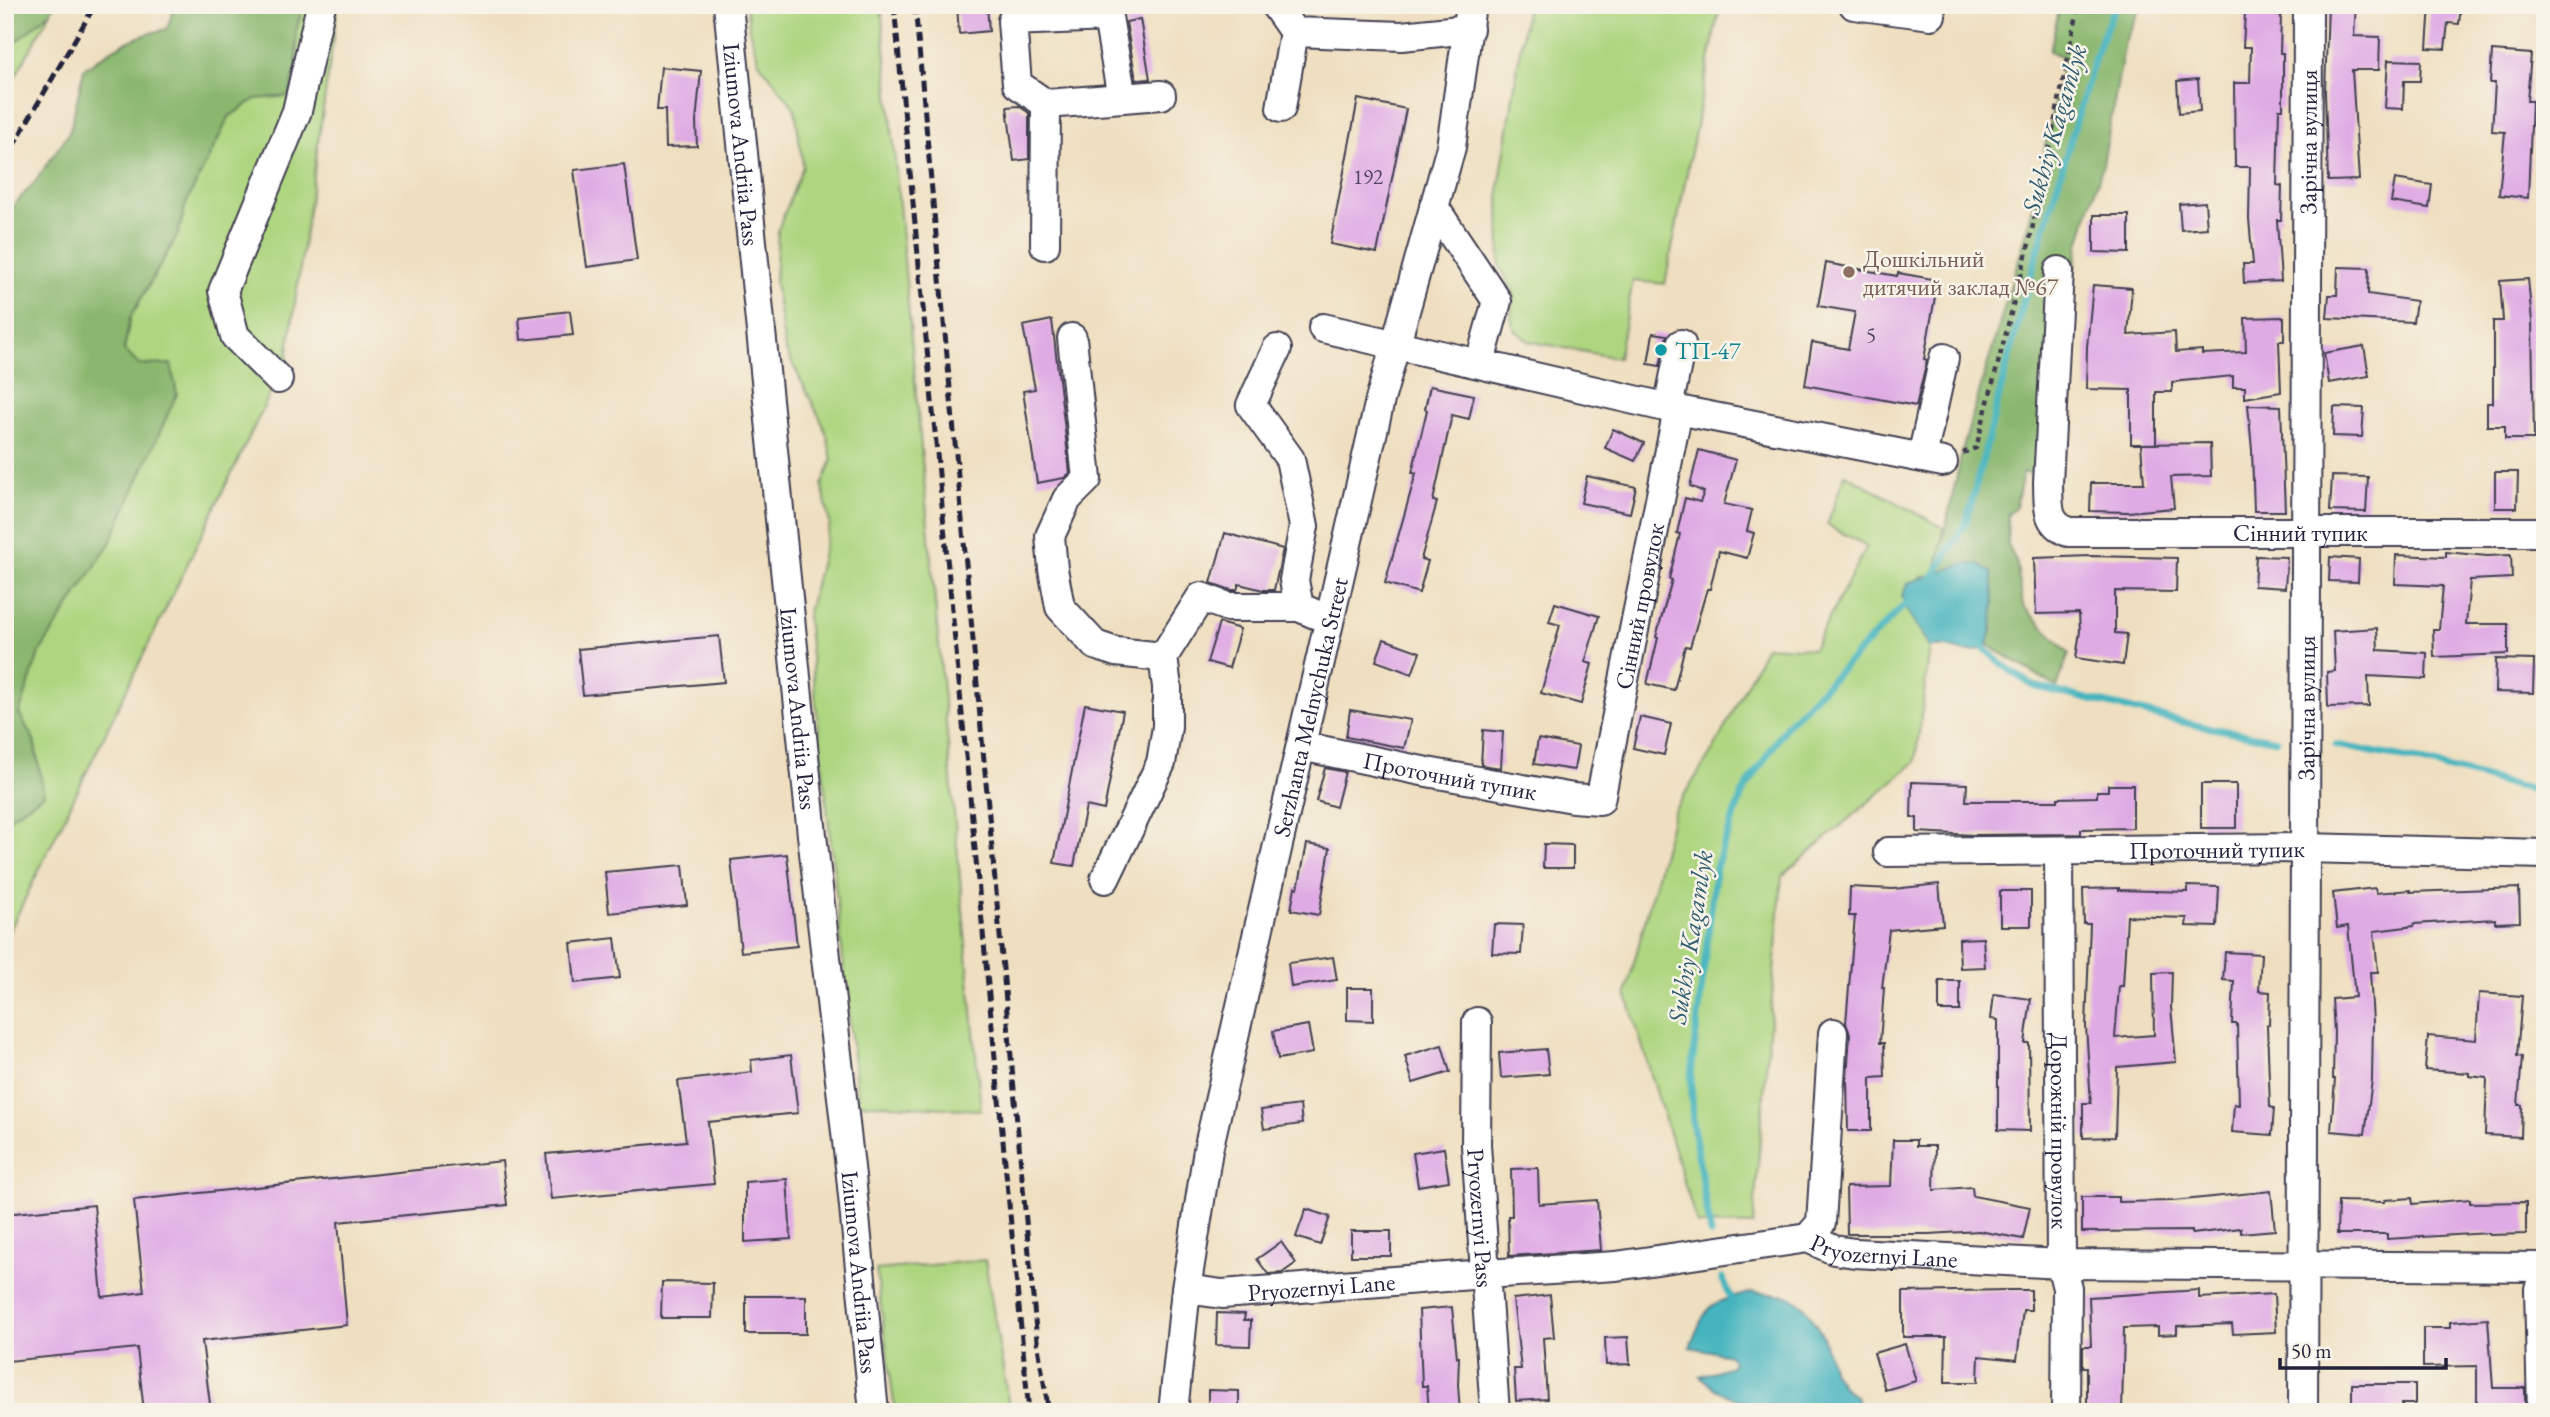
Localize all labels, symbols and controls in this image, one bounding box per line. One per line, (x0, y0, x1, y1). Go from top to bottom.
water label: Sukhiy Kagamlyk (2013, 40, 2095, 219)
street label: Iziumova Andriia Pass (716, 42, 768, 247)
street label: Зарічна вулиця (2292, 69, 2323, 215)
house number: 192 (1353, 163, 1383, 190)
place label: Дошкільний дитячий заклад №67 (1863, 243, 2059, 302)
marker: Дошкільний дитячий заклад №67 (1841, 264, 1857, 280)
house number: 5 (1866, 321, 1876, 348)
place label: ТП-47 (1675, 335, 1741, 366)
marker: ТП-47 (1653, 342, 1669, 358)
street label: Сінний тупик (2233, 517, 2368, 548)
street label: Сінний провулок (1607, 519, 1671, 692)
street label: Serzhanta Melnychuka Street (1265, 574, 1354, 840)
street label: Iziumova Andriia Pass (774, 606, 825, 811)
street label: Зарічна вулиця (2290, 635, 2321, 781)
street label: Проточний тупик (1361, 744, 1540, 807)
street label: Проточний тупик (2129, 832, 2306, 865)
water label: Sukhiy Kagamlyk (1659, 848, 1721, 1027)
street label: Дорожній провулок (2044, 1033, 2076, 1230)
street label: Pryozernyi Pass (1461, 1147, 1502, 1288)
street label: Iziumova Andriia Pass (835, 1169, 886, 1375)
street label: Pryozernyi Lane (1806, 1226, 1958, 1274)
street label: Pryozernyi Lane (1246, 1265, 1396, 1308)
scale bar (2280, 1326, 2447, 1370)
text: 50 m (2291, 1337, 2332, 1364)

